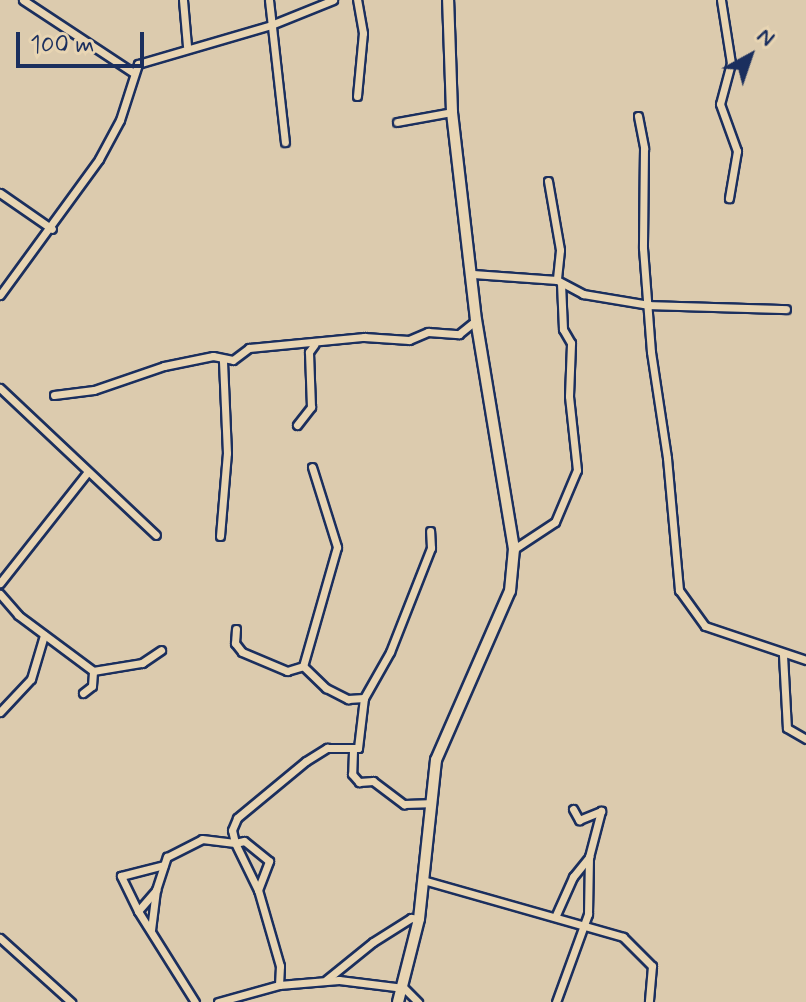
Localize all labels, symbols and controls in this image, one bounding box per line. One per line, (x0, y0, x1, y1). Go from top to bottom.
scale bar (20, 16, 148, 66)
north arrow (710, 16, 790, 96)
text: N (751, 22, 780, 53)
text: 100 m (30, 30, 94, 61)

